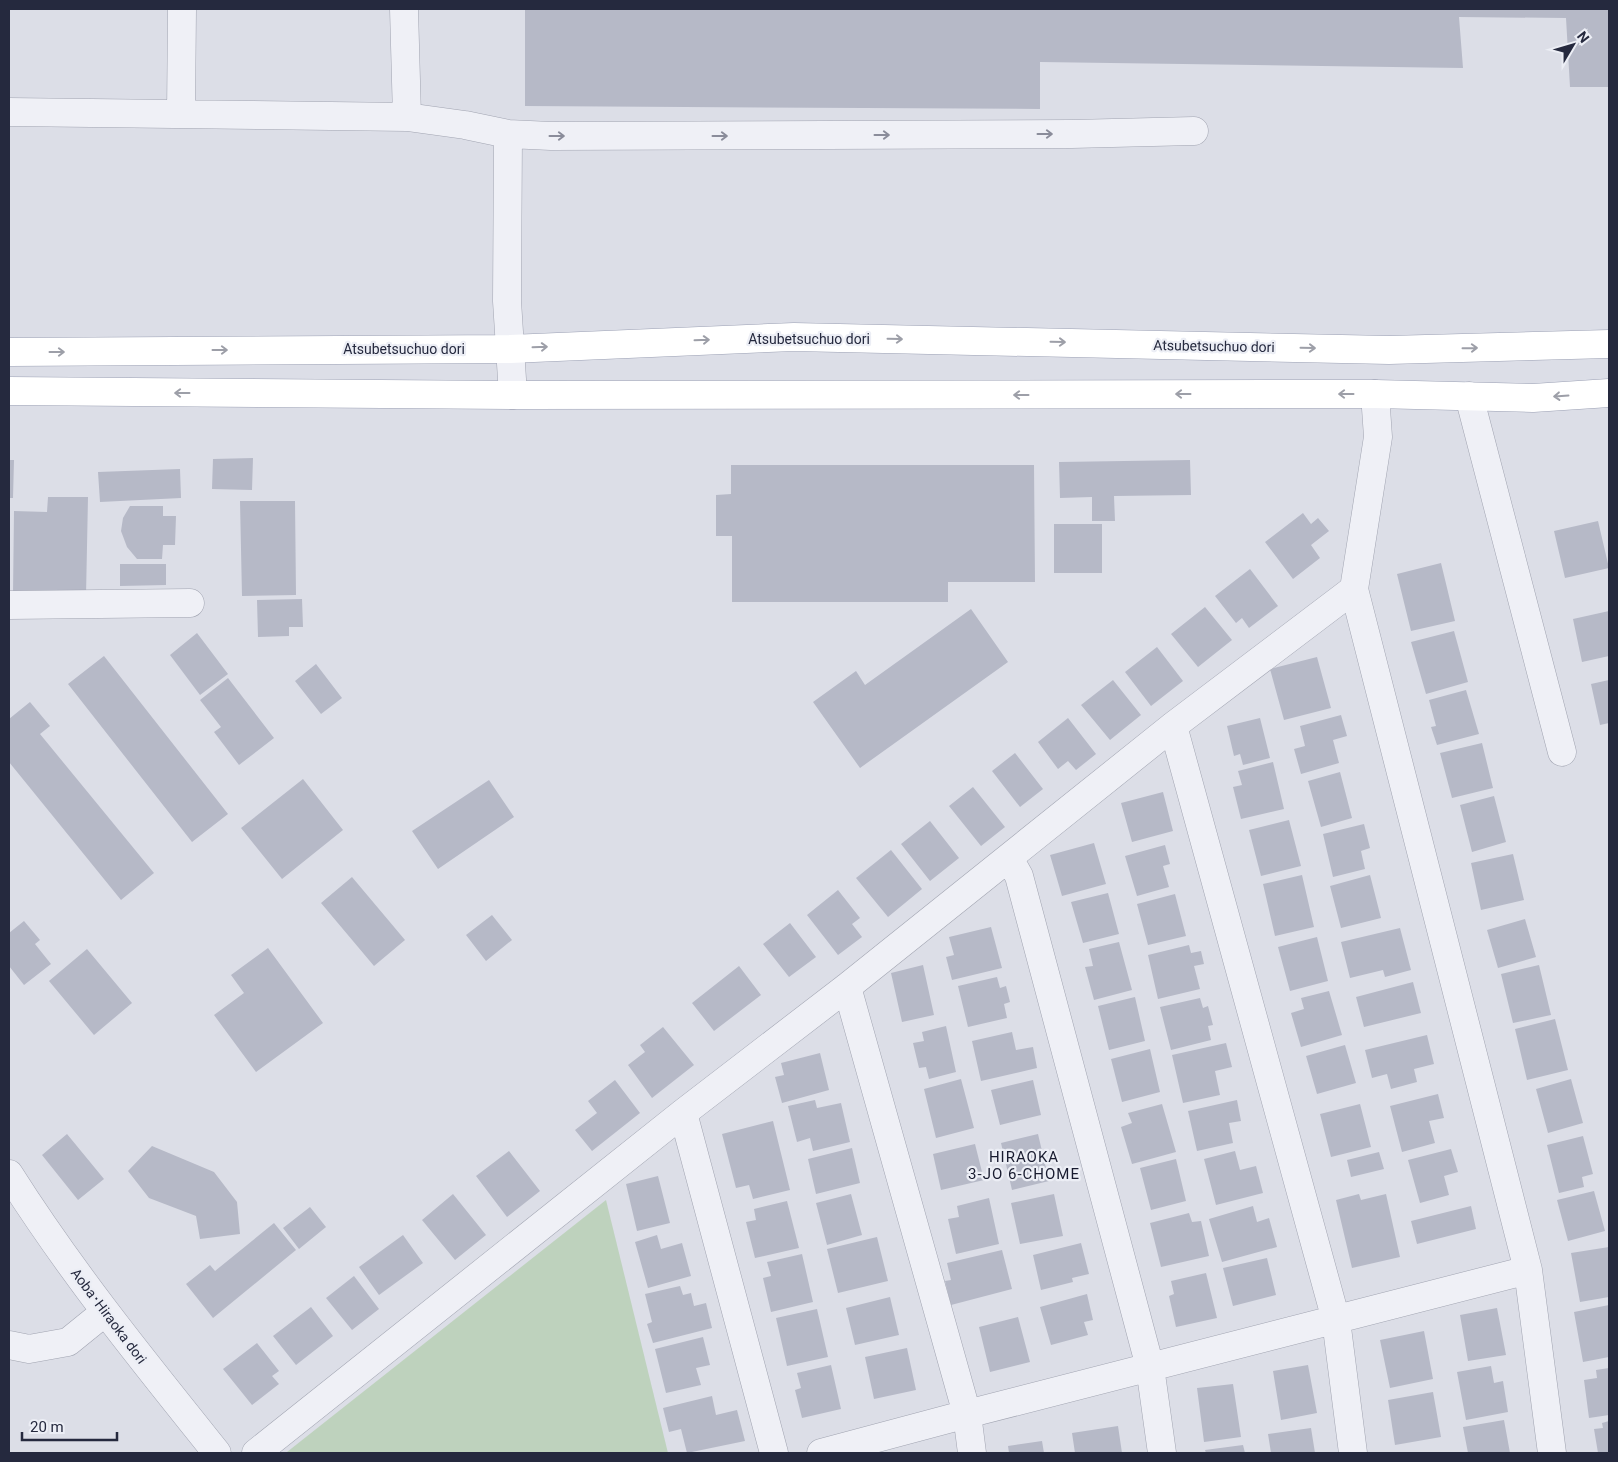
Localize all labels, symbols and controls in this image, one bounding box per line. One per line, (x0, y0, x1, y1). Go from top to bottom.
north arrow (1548, 20, 1598, 70)
text: N (1574, 28, 1593, 46)
one-way arrow (1036, 129, 1052, 139)
one-way arrow (874, 130, 890, 140)
one-way arrow (548, 131, 565, 141)
one-way arrow (711, 131, 727, 141)
street label: Atsubetsuchuo dori (748, 331, 870, 347)
one-way arrow (887, 334, 903, 344)
one-way arrow (694, 336, 710, 345)
street label: Atsubetsuchuo dori (1153, 337, 1275, 355)
one-way arrow (1050, 338, 1066, 347)
street label: Atsubetsuchuo dori (343, 341, 465, 357)
one-way arrow (532, 343, 548, 352)
one-way arrow (1300, 343, 1316, 353)
one-way arrow (1462, 343, 1478, 353)
one-way arrow (212, 346, 228, 355)
one-way arrow (49, 347, 65, 357)
one-way arrow (174, 388, 190, 398)
one-way arrow (1175, 389, 1192, 399)
one-way arrow (1338, 389, 1354, 399)
one-way arrow (1013, 390, 1029, 400)
one-way arrow (1553, 391, 1569, 401)
district label: HIRAOKA 3-JO 6-CHOME (968, 1148, 1080, 1183)
street label: Aoba･Hiraoka dori (68, 1265, 150, 1367)
scale bar (22, 1410, 118, 1442)
text: 20 m (30, 1418, 64, 1436)

